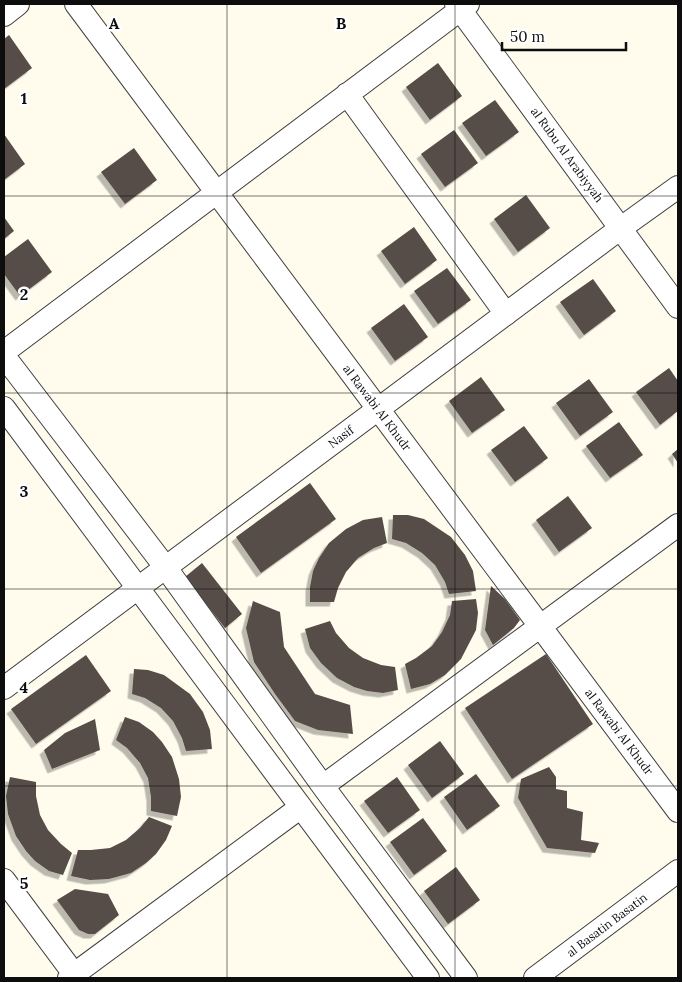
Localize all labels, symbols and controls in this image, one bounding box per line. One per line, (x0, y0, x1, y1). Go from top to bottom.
text: A (109, 13, 120, 33)
text: B (336, 13, 347, 33)
scale bar (502, 20, 626, 52)
text: 50 m (510, 27, 545, 46)
text: 1 (21, 88, 27, 108)
street label: al Rubu Al Arabiyyah (528, 104, 607, 205)
text: 2 (20, 284, 28, 304)
street label: al Rawabi Al Khudr (340, 362, 415, 454)
street label: Nasif (325, 422, 357, 451)
text: 3 (20, 481, 29, 501)
text: 4 (20, 677, 29, 697)
street label: al Rawabi Al Khudr (582, 686, 657, 778)
text: 5 (20, 873, 29, 893)
street label: al Basatin Basatin (563, 889, 650, 960)

